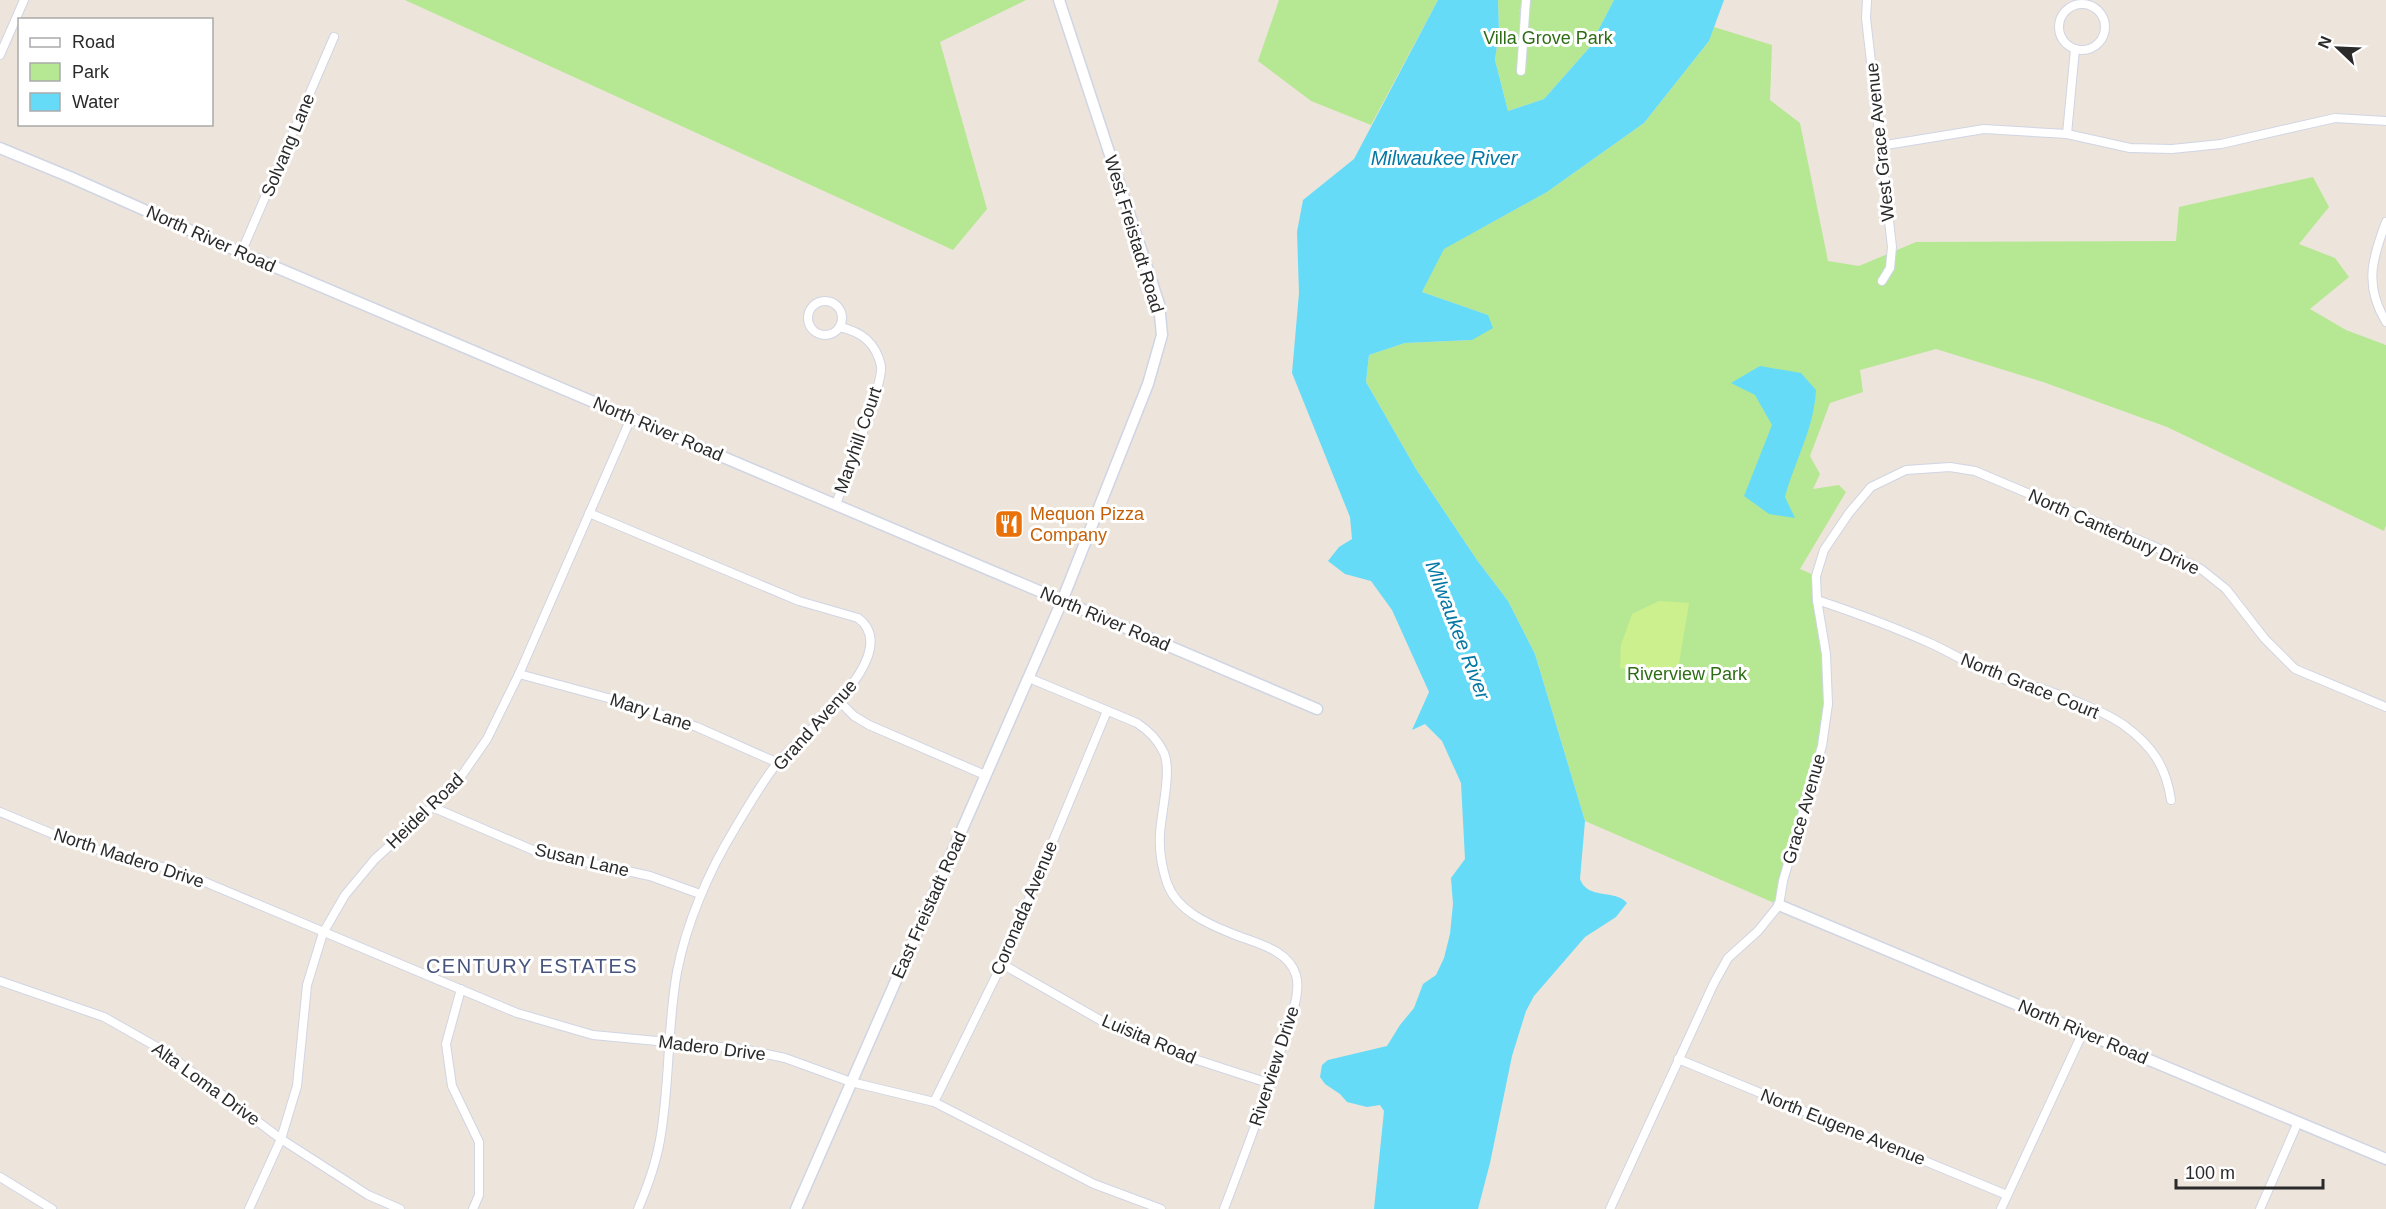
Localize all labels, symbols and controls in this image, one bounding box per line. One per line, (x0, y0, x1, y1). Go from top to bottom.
legend (18, 18, 213, 126)
north arrow (2308, 18, 2368, 78)
park label: Villa Grove Park (1483, 28, 1614, 48)
text: Road (72, 32, 115, 52)
text: N (2315, 34, 2335, 51)
text: Park (72, 62, 110, 82)
street label: West Grace Avenue (1862, 62, 1898, 222)
street label: Solvang Lane (257, 90, 319, 200)
text: Water (72, 92, 119, 112)
water label: Milwaukee River (1371, 147, 1519, 169)
street label: West Freistadt Road (1101, 153, 1167, 315)
street label: North River Road (143, 202, 279, 276)
street label: Maryhill Court (830, 384, 886, 496)
street label: North River Road (590, 393, 726, 465)
street label: North Canterbury Drive (2025, 485, 2203, 579)
place label: Mequon Pizza Company (1030, 504, 1145, 545)
restaurant icon: Mequon Pizza Company (993, 508, 1025, 540)
water label: Milwaukee River (1421, 558, 1495, 704)
street label: North River Road (1037, 583, 1173, 655)
street label: North Grace Court (1958, 649, 2102, 723)
park label: Riverview Park (1627, 664, 1748, 684)
street label: Grand Avenue (769, 676, 861, 774)
street label: Mary Lane (607, 689, 695, 735)
street label: Grace Avenue (1779, 752, 1829, 866)
street label: Heidel Road (382, 769, 468, 853)
street label: North Madero Drive (51, 824, 207, 892)
street label: East Freistadt Road (888, 828, 970, 982)
street label: Coronada Avenue (987, 838, 1061, 978)
street label: Susan Lane (533, 839, 631, 881)
district label: CENTURY ESTATES (426, 955, 638, 977)
street label: North River Road (2015, 996, 2151, 1068)
street label: Riverview Drive (1245, 1003, 1303, 1129)
street label: Luisita Road (1099, 1010, 1199, 1068)
street label: Madero Drive (657, 1031, 767, 1065)
street label: Alta Loma Drive (148, 1038, 264, 1130)
street label: North Eugene Avenue (1758, 1085, 1928, 1169)
scale bar (2176, 1152, 2323, 1190)
text: 100 m (2185, 1163, 2235, 1183)

